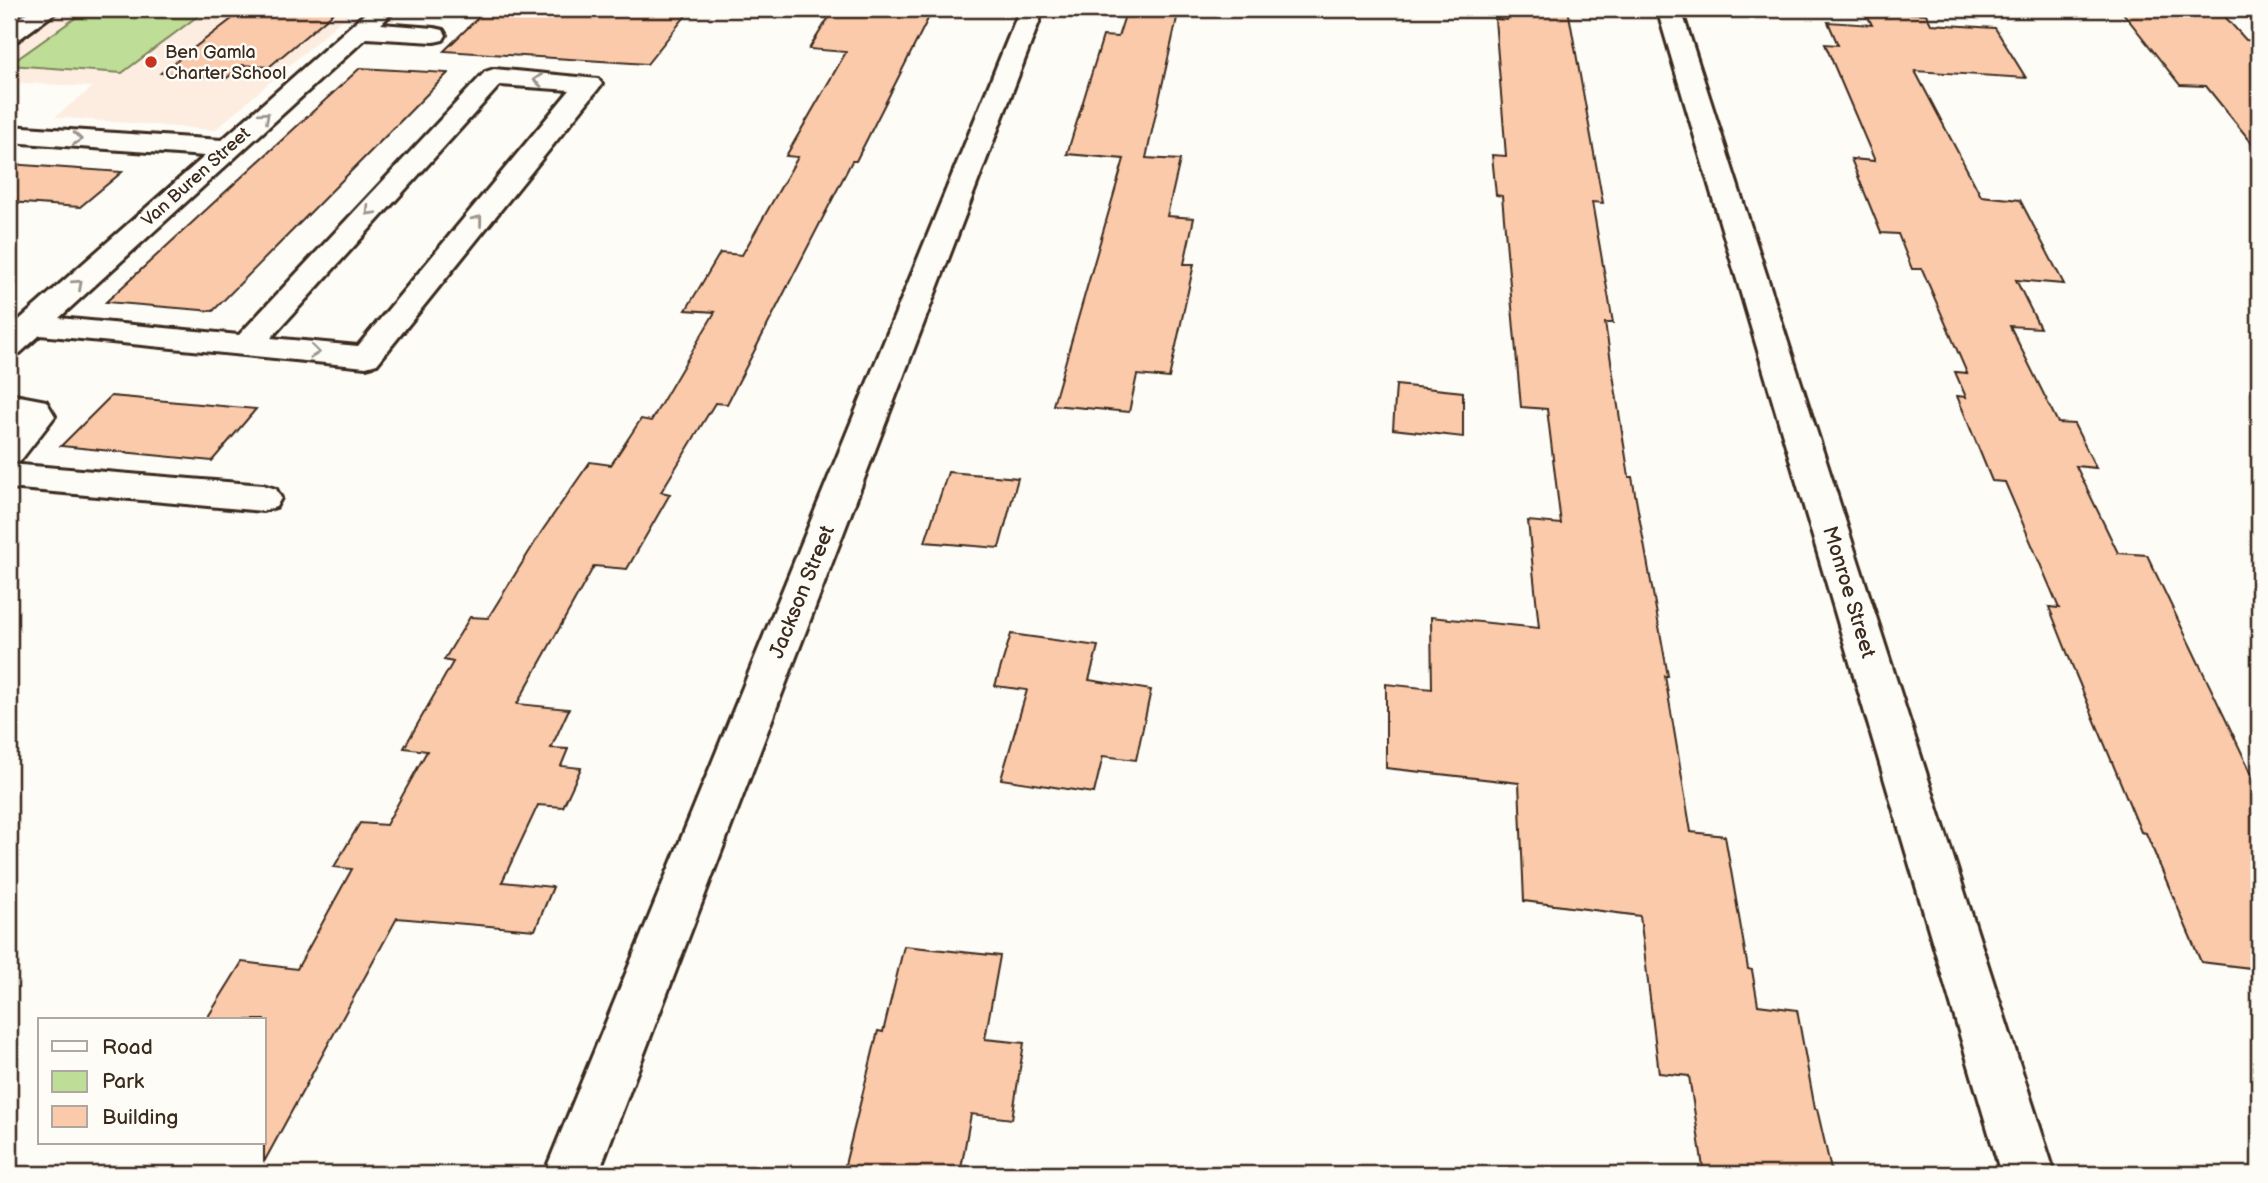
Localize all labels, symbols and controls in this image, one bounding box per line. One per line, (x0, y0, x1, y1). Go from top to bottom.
place label: Ben Gamla Charter School (165, 42, 286, 84)
marker: Ben Gamla Charter School (143, 54, 159, 70)
one-way arrow (532, 73, 543, 88)
one-way arrow (257, 111, 270, 124)
street label: Van Buren Street (138, 123, 255, 231)
one-way arrow (72, 131, 83, 146)
one-way arrow (365, 203, 378, 216)
one-way arrow (469, 216, 482, 228)
one-way arrow (69, 280, 82, 292)
one-way arrow (310, 344, 321, 359)
street label: Jackson Street (764, 521, 840, 662)
street label: Monroe Street (1817, 523, 1881, 661)
legend (38, 1018, 266, 1144)
text: Road (102, 1035, 153, 1060)
text: Park (102, 1069, 145, 1094)
text: Building (102, 1105, 178, 1130)

